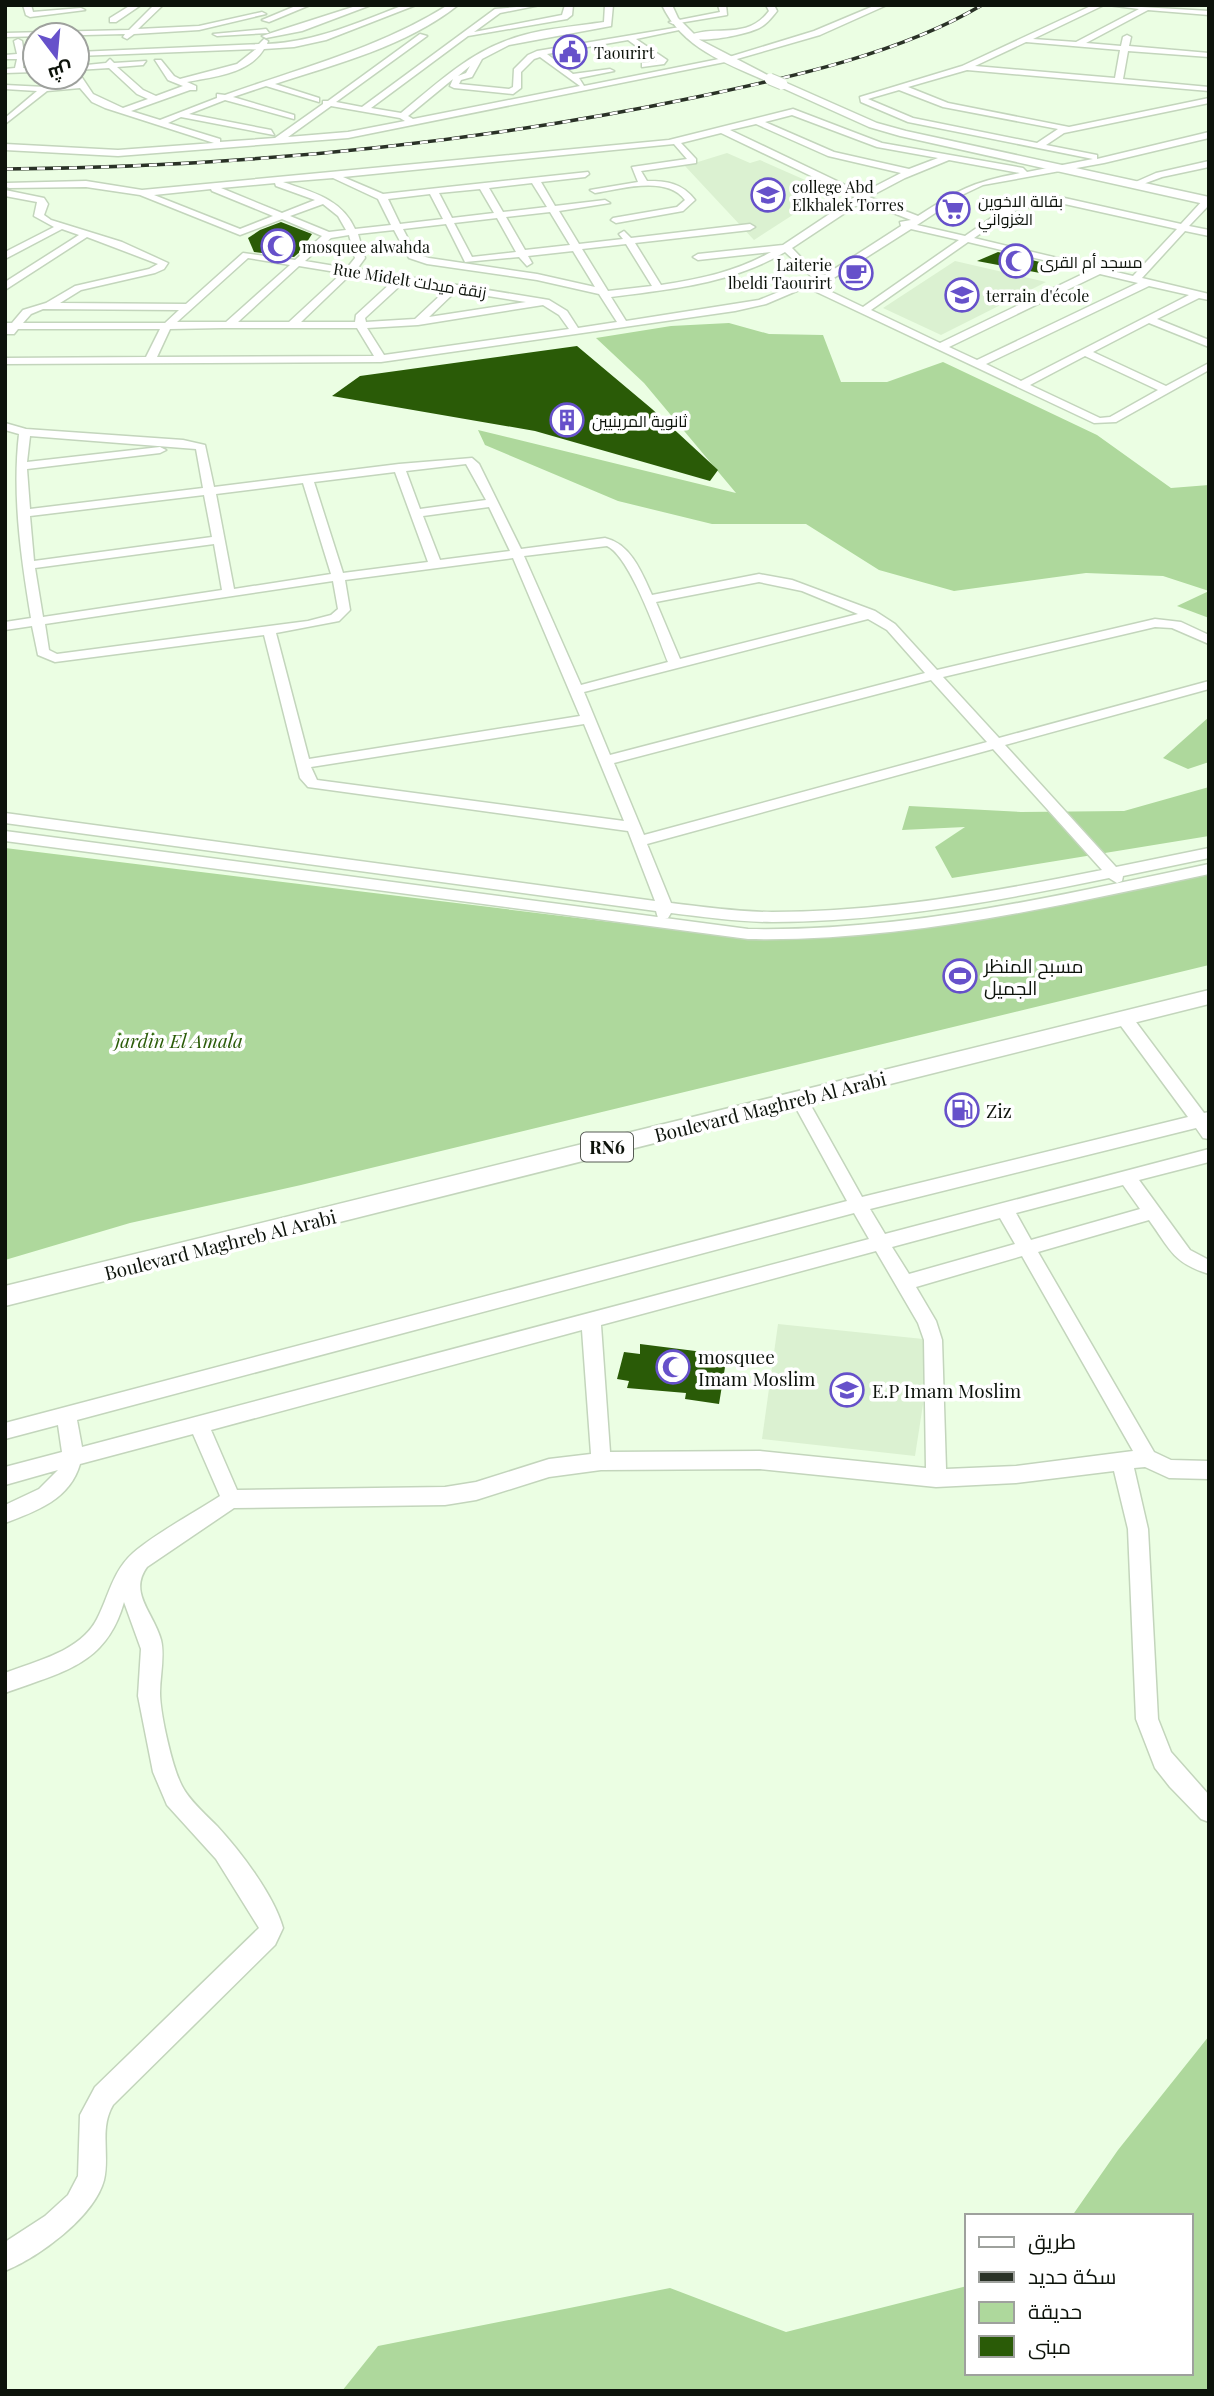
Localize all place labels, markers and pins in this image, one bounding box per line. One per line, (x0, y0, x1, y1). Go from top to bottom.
public building icon: Taourirt (551, 33, 589, 71)
place label: Taourirt (594, 42, 655, 63)
school or university icon: college Abd Elkhalek Torres (749, 176, 787, 214)
place label: college Abd Elkhalek Torres (792, 176, 904, 215)
supermarket icon: بقالة الاخوين الغزواني (934, 190, 972, 228)
place label: بقالة الاخوين الغزواني (978, 190, 1063, 233)
mosque icon: mosquee alwahda (259, 227, 297, 265)
place label: mosquee alwahda (302, 236, 430, 257)
mosque icon: مسجد أم القرى (997, 242, 1035, 280)
place label: مسجد أم القرى (1040, 251, 1143, 274)
place label: Laiterie lbeldi Taourirt (728, 254, 832, 293)
cafe icon: Laiterie lbeldi Taourirt (837, 254, 875, 292)
school or university icon: terrain d'école (943, 276, 981, 314)
place label: terrain d'école (986, 285, 1089, 306)
building icon: ثانوية المرينيين (548, 401, 586, 439)
place label: ثانوية المرينيين (592, 410, 688, 432)
place label: مسبح المنظر الجميل (983, 952, 1083, 1000)
sports icon: مسبح المنظر الجميل (941, 957, 979, 995)
fuel station icon: Ziz (943, 1091, 981, 1129)
place label: Ziz (986, 1097, 1012, 1123)
place label: mosquee Imam Moslim (698, 1343, 815, 1391)
mosque icon: mosquee Imam Moslim (654, 1348, 692, 1386)
school or university icon: E.P Imam Moslim (828, 1371, 866, 1409)
place label: E.P Imam Moslim (872, 1377, 1021, 1403)

